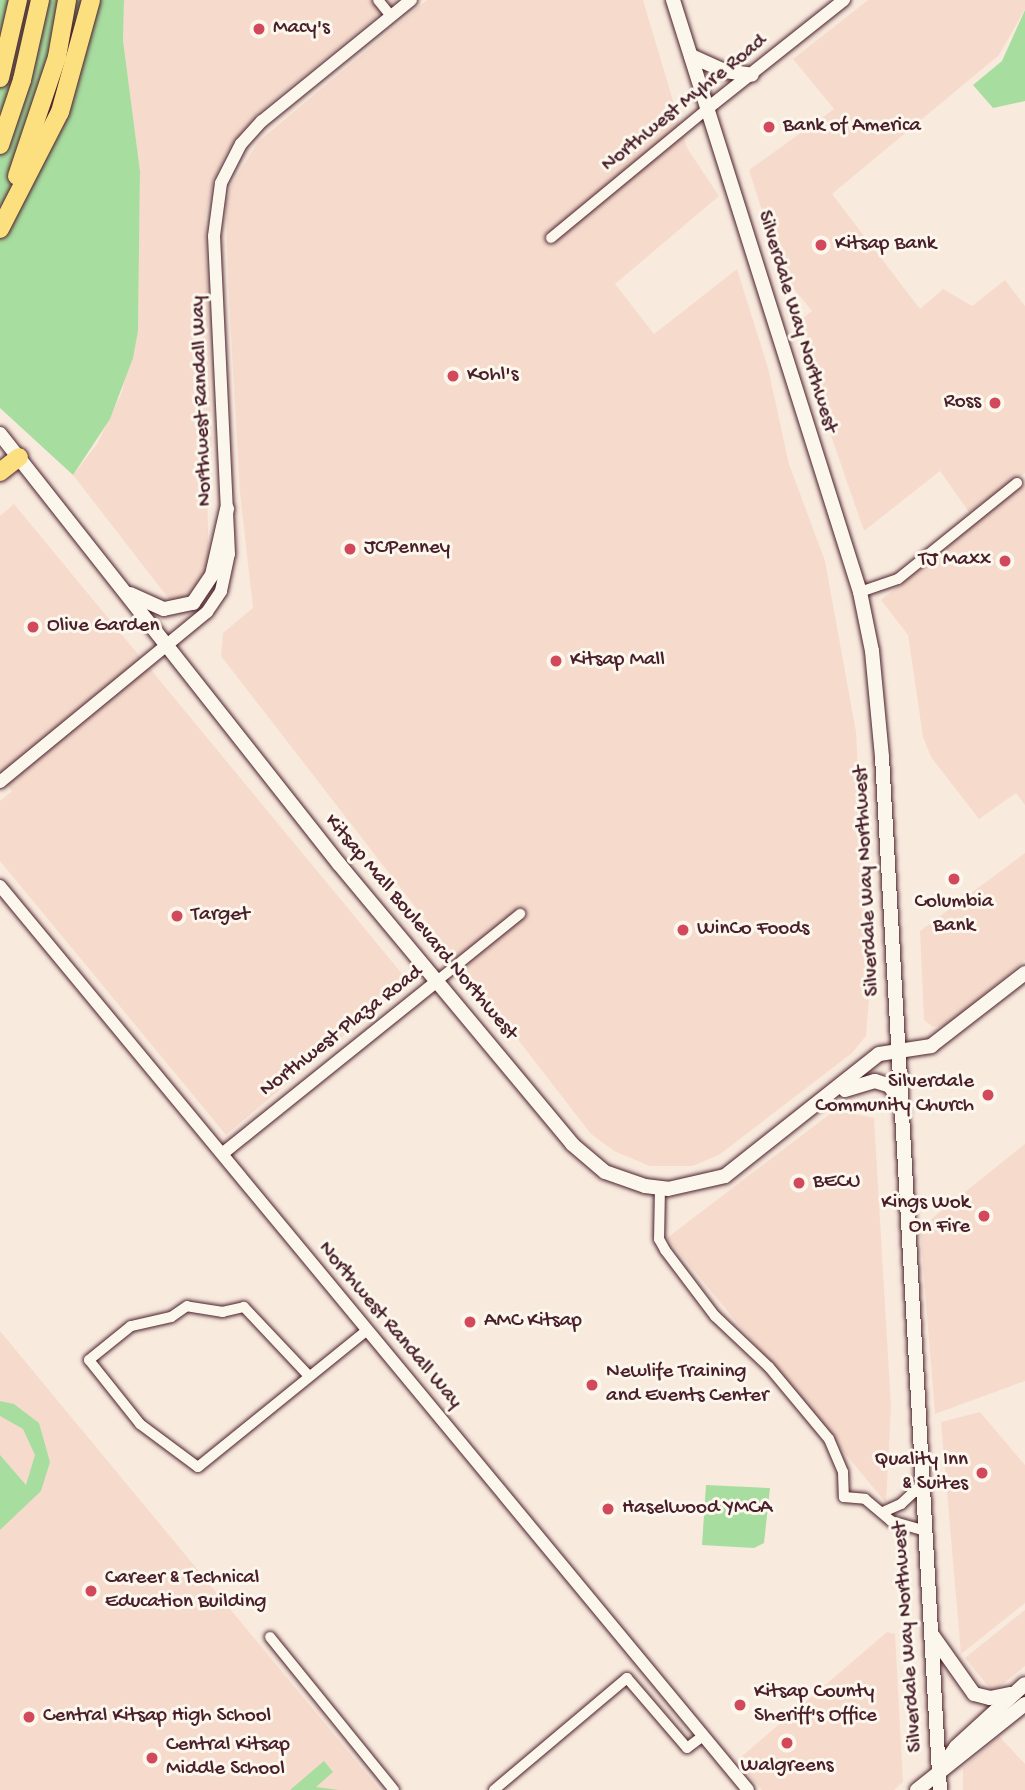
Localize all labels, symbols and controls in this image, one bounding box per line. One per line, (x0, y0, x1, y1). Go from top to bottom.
place label: Macy's (273, 16, 330, 42)
marker: Macy's (251, 21, 267, 37)
street label: Northwest Myhre Road (597, 30, 773, 178)
place label: Bank of America (783, 114, 921, 140)
marker: Bank of America (761, 119, 777, 135)
street label: Silverdale Way Northwest (750, 208, 842, 436)
place label: Kitsap Bank (835, 232, 936, 258)
marker: Kitsap Bank (813, 237, 829, 253)
street label: Northwest Randall Way (187, 295, 219, 507)
place label: Kohl's (467, 363, 518, 389)
marker: Kohl's (445, 368, 461, 384)
place label: Ross (944, 390, 981, 416)
marker: Ross (987, 395, 1003, 411)
place label: JCPenney (364, 536, 450, 562)
marker: JCPenney (342, 541, 358, 557)
place label: TJ Maxx (919, 548, 991, 574)
marker: TJ Maxx (997, 553, 1013, 569)
place label: Olive Garden (47, 614, 159, 640)
marker: Olive Garden (25, 619, 41, 635)
place label: Kitsap Mall (570, 648, 665, 674)
marker: Kitsap Mall (548, 653, 564, 669)
street label: Silverdale Way Northwest (849, 765, 887, 997)
street label: Kitsap Mall Boulevard Northwest (318, 810, 522, 1046)
marker: Columbia Bank (946, 871, 962, 887)
place label: Columbia Bank (915, 890, 993, 940)
place label: Target (191, 903, 250, 929)
marker: Target (169, 908, 185, 924)
place label: WinCo Foods (697, 917, 809, 943)
marker: WinCo Foods (675, 922, 691, 938)
street label: Northwest Plaza Road (255, 961, 429, 1103)
place label: Silverdale Community Church (815, 1070, 974, 1120)
marker: Silverdale Community Church (980, 1087, 996, 1103)
place label: BECU (813, 1170, 860, 1196)
marker: BECU (791, 1175, 807, 1191)
place label: Kings Wok On Fire (881, 1191, 970, 1241)
marker: Kings Wok On Fire (976, 1208, 992, 1224)
street label: Northwest Randall Way (312, 1237, 466, 1415)
place label: AMC Kitsap (484, 1309, 582, 1335)
marker: AMC Kitsap (462, 1314, 478, 1330)
place label: Newlife Training and Events Center (606, 1360, 768, 1410)
marker: Newlife Training and Events Center (584, 1377, 600, 1393)
place label: Quality Inn & Suites (874, 1448, 968, 1498)
marker: Quality Inn & Suites (974, 1465, 990, 1481)
place label: Haselwood YMCA (622, 1496, 772, 1522)
marker: Haselwood YMCA (600, 1501, 616, 1517)
street label: Silverdale Way Northwest (888, 1521, 930, 1753)
place label: Career & Technical Education Building (105, 1566, 267, 1616)
marker: Career & Technical Education Building (83, 1583, 99, 1599)
place label: Kitsap County Sheriff's Office (754, 1680, 877, 1730)
marker: Kitsap County Sheriff's Office (732, 1697, 748, 1713)
place label: Central Kitsap High School (43, 1704, 271, 1730)
marker: Central Kitsap High School (21, 1709, 37, 1725)
place label: Central Kitsap Middle School (166, 1733, 290, 1783)
marker: Walgreens (779, 1735, 795, 1751)
marker: Central Kitsap Middle School (144, 1750, 160, 1766)
place label: Walgreens (741, 1754, 833, 1780)

